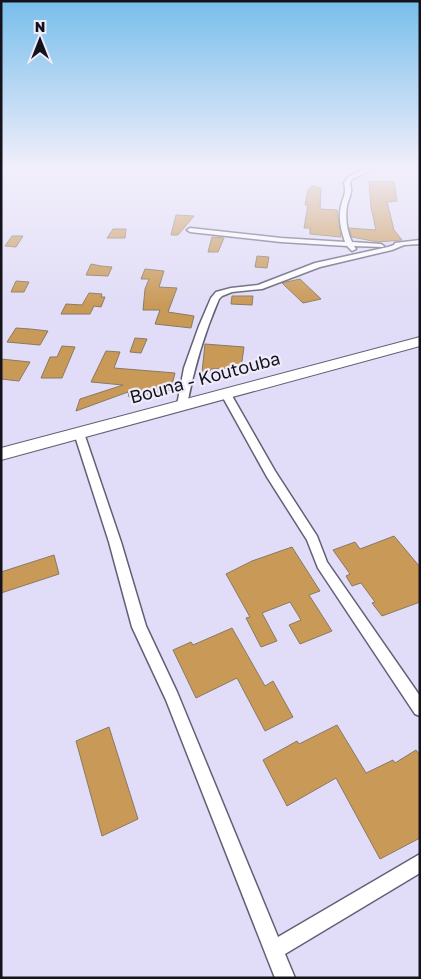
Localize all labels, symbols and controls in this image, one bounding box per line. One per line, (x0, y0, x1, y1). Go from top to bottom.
north arrow (15, 15, 65, 65)
text: N (35, 18, 45, 35)
street label: Bouna - Koutouba (127, 346, 282, 408)

